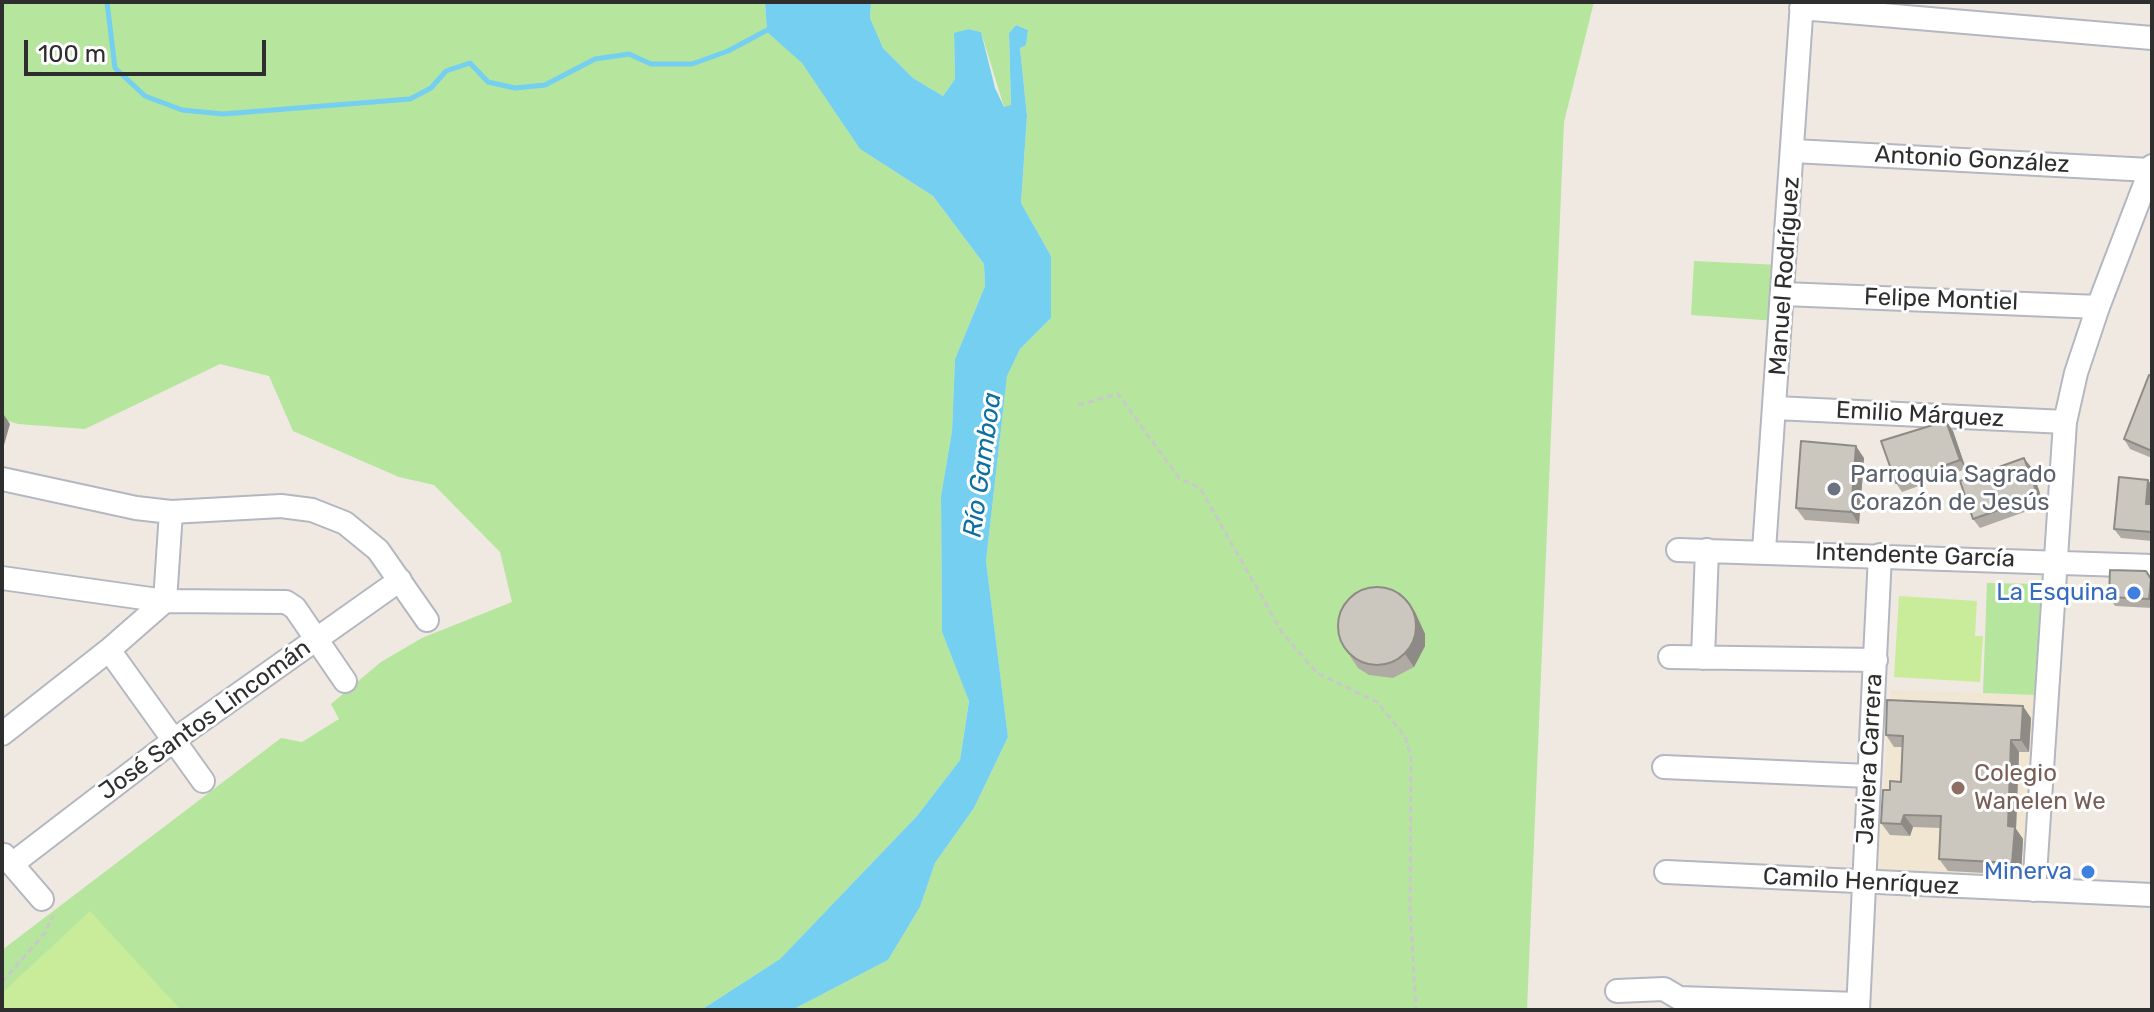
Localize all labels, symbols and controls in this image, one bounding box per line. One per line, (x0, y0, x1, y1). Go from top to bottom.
scale bar (28, 24, 270, 74)
text: 100 m (38, 40, 106, 68)
street label: Antonio González (1874, 141, 2070, 179)
street label: Manuel Rodríguez (1764, 176, 1806, 376)
street label: Felipe Montiel (1863, 283, 2019, 317)
water label: Río Gamboa (957, 390, 1009, 540)
street label: Emilio Márquez (1835, 396, 2005, 434)
place label: Parroquia Sagrado Corazón de Jesús (1850, 461, 2057, 517)
marker: Parroquia Sagrado Corazón de Jesús (1825, 480, 1843, 498)
street label: Intendente García (1815, 538, 2015, 574)
place label: La Esquina (1996, 579, 2118, 607)
marker: La Esquina (2125, 584, 2143, 602)
street label: José Santos Lincomán (94, 634, 316, 806)
street label: Javiera Carrera (1851, 673, 1889, 845)
place label: Colegio Wanelen We (1974, 760, 2106, 816)
marker: Colegio Wanelen We (1949, 779, 1967, 797)
place label: Minerva (1984, 858, 2072, 886)
street label: Camilo Henríquez (1762, 862, 1960, 902)
marker: Minerva (2079, 863, 2097, 881)

